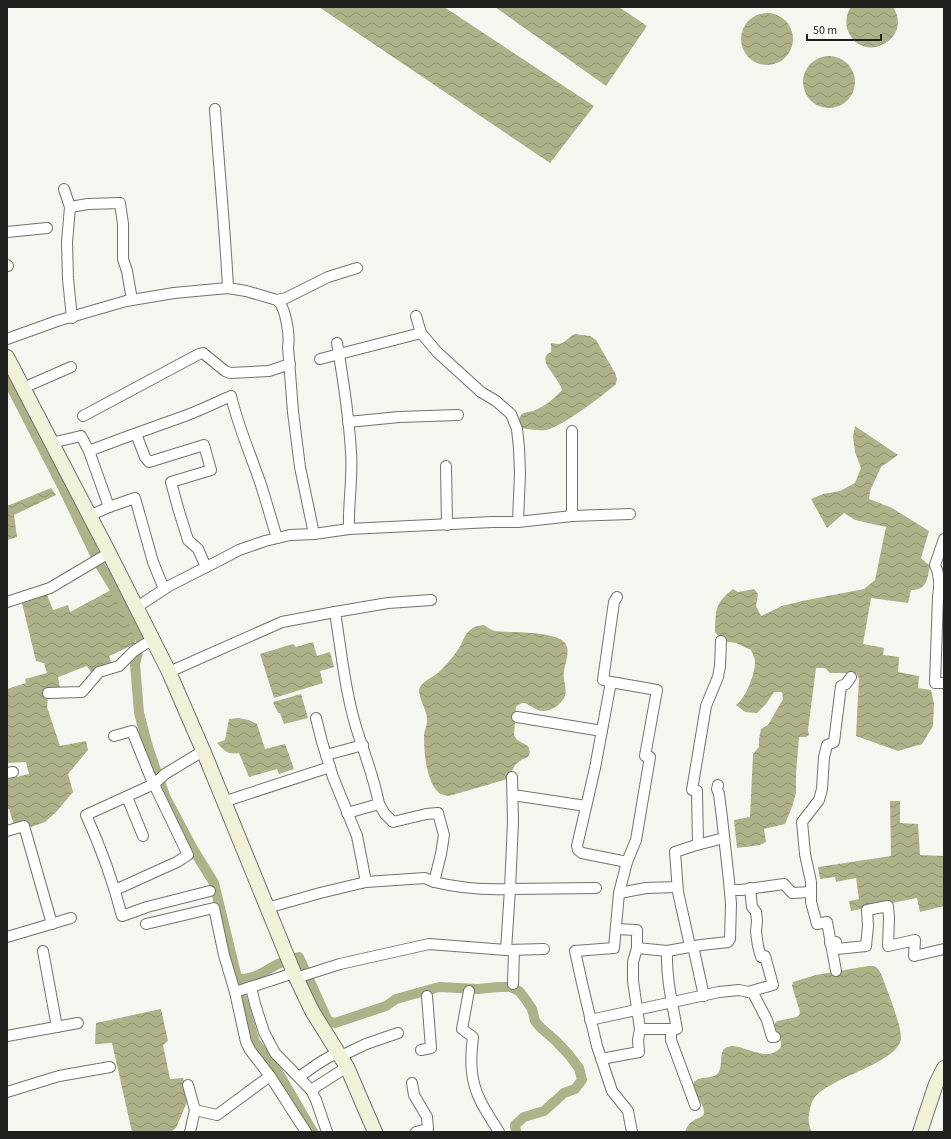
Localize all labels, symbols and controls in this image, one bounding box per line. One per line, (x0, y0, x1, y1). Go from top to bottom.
scale bar (807, 16, 881, 42)
text: 50 m (813, 22, 837, 39)

